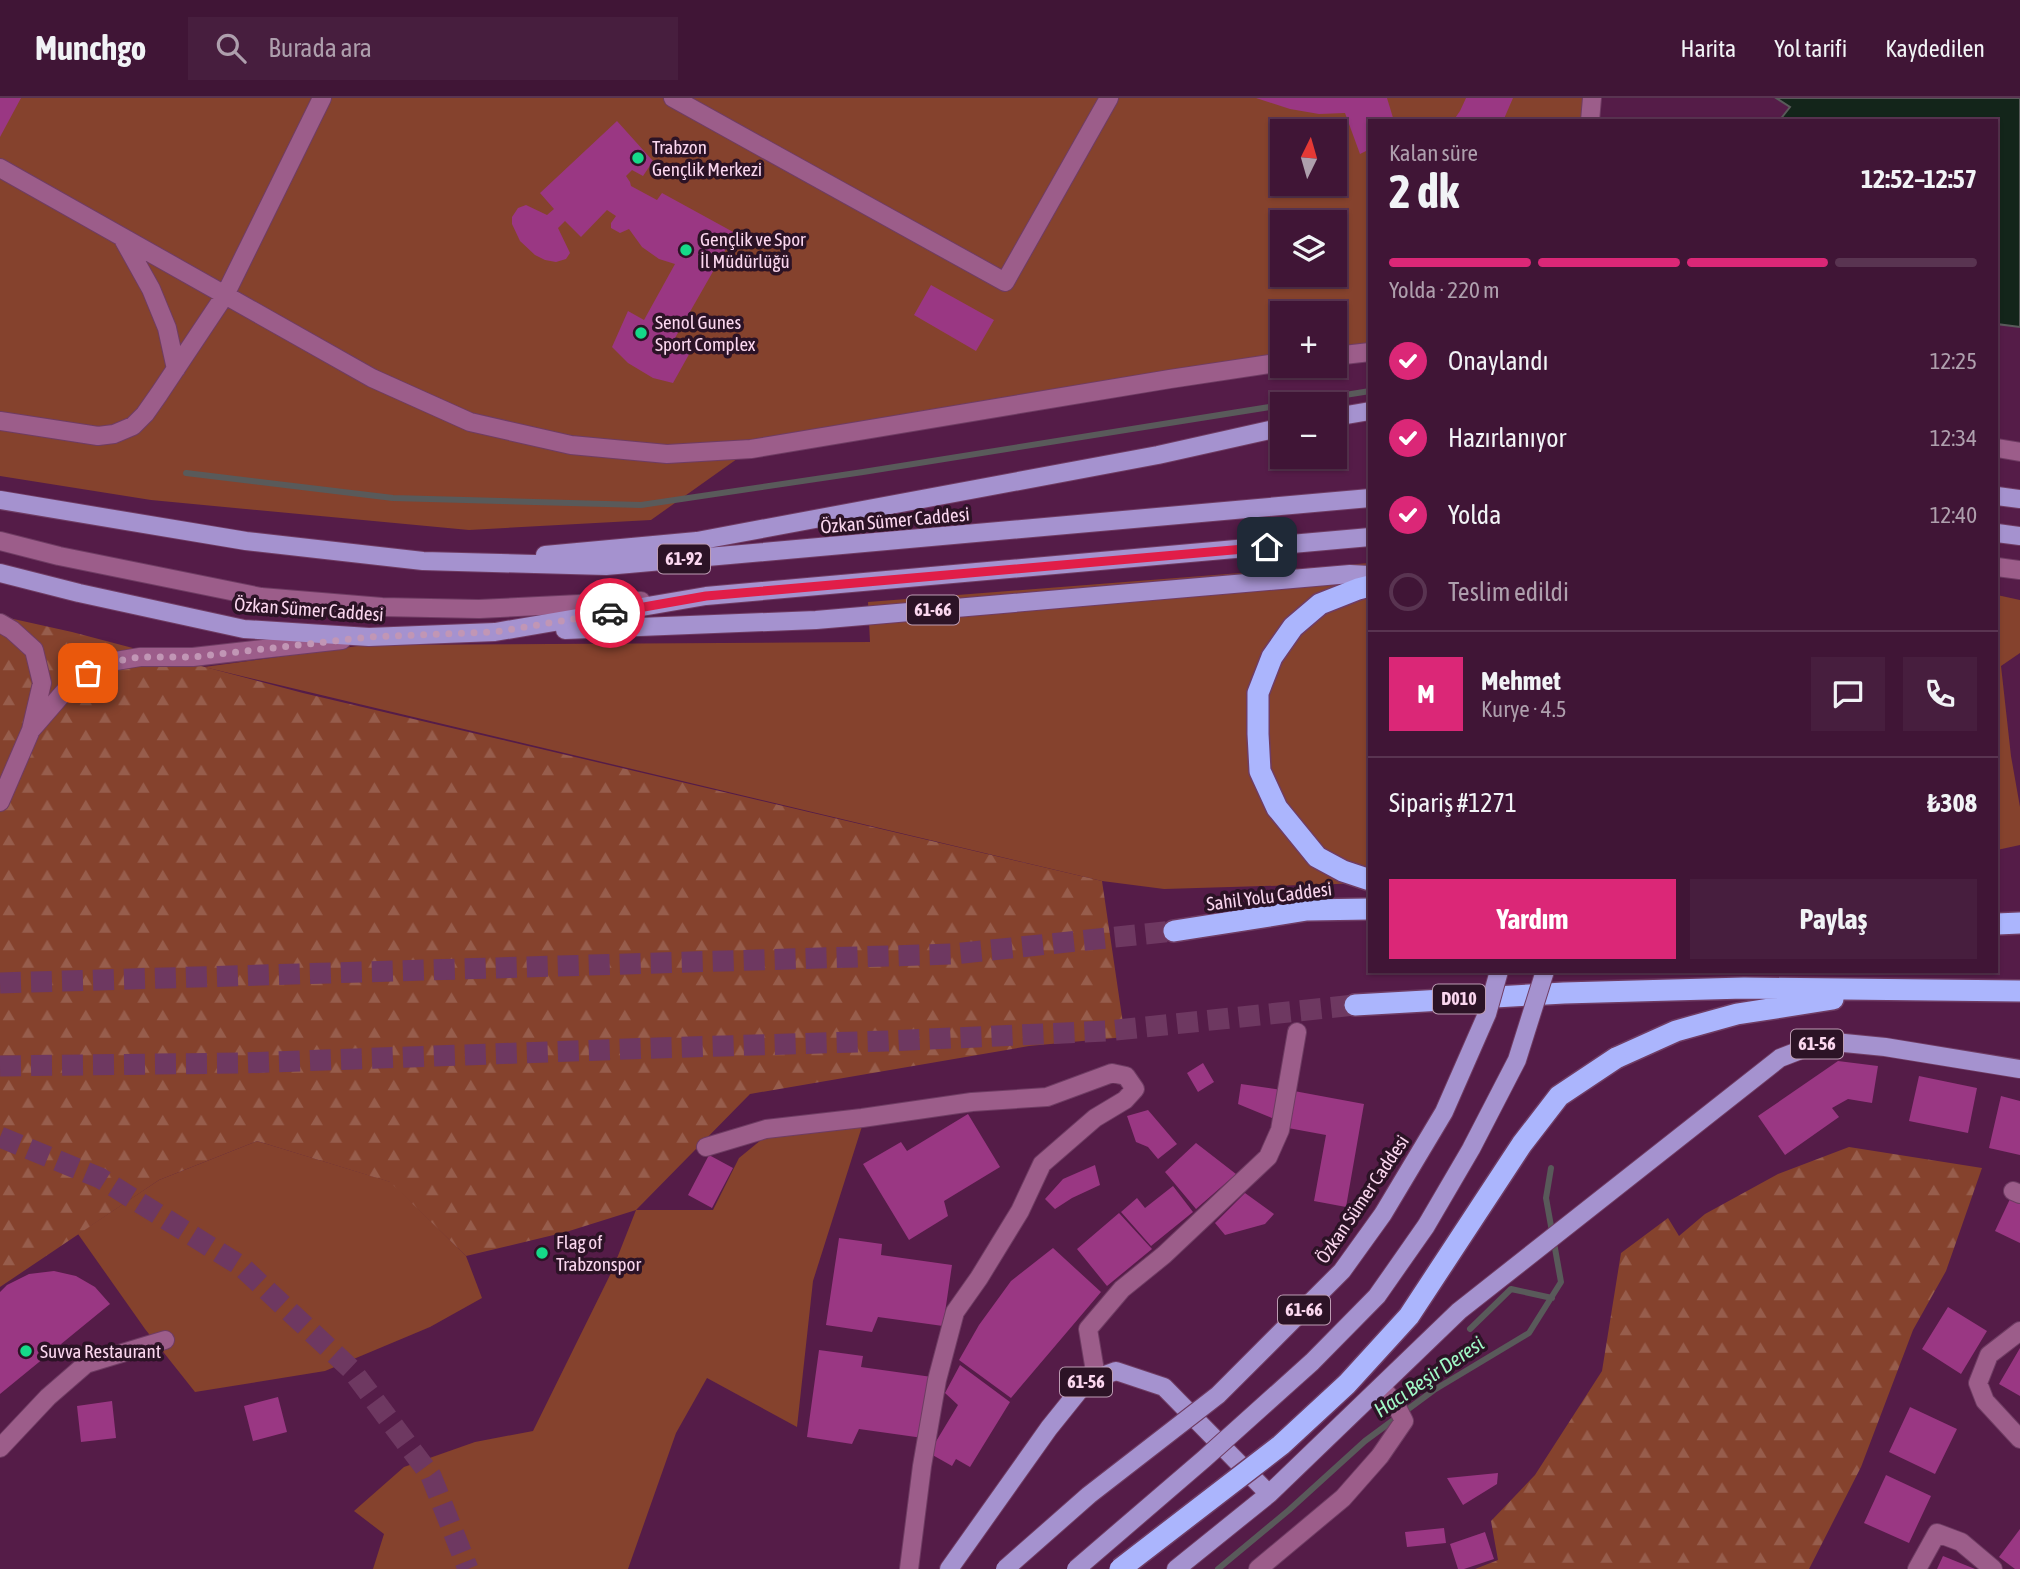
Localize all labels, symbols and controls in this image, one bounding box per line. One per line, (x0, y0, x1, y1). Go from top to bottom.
search box (188, 17, 678, 80)
text: Munchgo (35, 29, 146, 67)
icon: search (212, 29, 250, 67)
text: Burada ara (268, 33, 372, 63)
text: Harita (1680, 35, 1736, 62)
text: Yol tarifi (1774, 35, 1847, 62)
text: Kaydedilen (1885, 35, 1985, 62)
north arrow (1270, 119, 1348, 196)
map controls (1270, 119, 1347, 469)
place label: Trabzon Gençlik Merkezi (652, 136, 762, 180)
text: Kalan süre (1389, 140, 1478, 166)
marker: Trabzon Gençlik Merkezi (630, 150, 646, 166)
text: 12:52–12:57 (1861, 164, 1977, 194)
text: 2 dk (1389, 165, 1459, 218)
button: layers (1270, 210, 1347, 287)
place label: Gençlik ve Spor İl Müdürlüğü (700, 228, 806, 272)
marker: Gençlik ve Spor İl Müdürlüğü (678, 242, 694, 258)
text: Yolda · 220 m (1389, 277, 1500, 303)
button: + (1270, 301, 1347, 378)
place label: Senol Gunes Sport Complex (655, 311, 756, 355)
marker: Senol Gunes Sport Complex (633, 325, 649, 341)
icon: check (1389, 342, 1427, 380)
text: Onaylandı (1448, 346, 1549, 376)
text: 12:25 (1930, 348, 1977, 374)
button: − (1270, 392, 1347, 469)
icon: check (1389, 419, 1427, 457)
text: Hazırlanıyor (1448, 423, 1566, 453)
text: 12:34 (1930, 425, 1977, 451)
icon: check (1389, 496, 1427, 534)
text: Yolda (1448, 500, 1501, 530)
text: 12:40 (1930, 502, 1977, 528)
street label: Özkan Sümer Caddesi (819, 503, 971, 537)
pin (1237, 517, 1297, 577)
icon: home (1248, 528, 1286, 566)
road number: 61-92 (658, 545, 710, 574)
text: Teslim edildi (1448, 577, 1569, 607)
courier (575, 578, 645, 648)
street label: Özkan Sümer Caddesi (234, 593, 384, 625)
icon: car (591, 594, 629, 632)
road number: 61-66 (907, 596, 959, 624)
pin (58, 643, 118, 703)
icon: bag (69, 654, 107, 692)
button: chat (1811, 657, 1885, 731)
button: phone (1903, 657, 1977, 731)
text: Mehmet (1481, 666, 1561, 696)
text: M (1417, 679, 1435, 709)
text: Kurye · 4.5 (1481, 696, 1567, 722)
text: Sipariş #1271 (1389, 788, 1517, 818)
text: ₺308 (1927, 788, 1977, 818)
street label: Sahil Yolu Caddesi (1205, 877, 1333, 915)
button: Yardım (1389, 879, 1676, 959)
button: Paylaş (1690, 879, 1977, 959)
road number: D010 (1433, 985, 1485, 1014)
road number: 61-56 (1791, 1029, 1843, 1058)
street label: Özkan Sümer Caddesi (1311, 1131, 1413, 1267)
place label: Flag of Trabzonspor (556, 1231, 642, 1275)
marker: Flag of Trabzonspor (534, 1245, 550, 1261)
road number: 61-66 (1278, 1296, 1330, 1324)
water label: Hacı Beşir Deresi (1369, 1331, 1488, 1422)
place label: Suvva Restaurant (40, 1340, 161, 1362)
marker: Suvva Restaurant (18, 1343, 34, 1359)
road number: 61-56 (1060, 1367, 1112, 1396)

